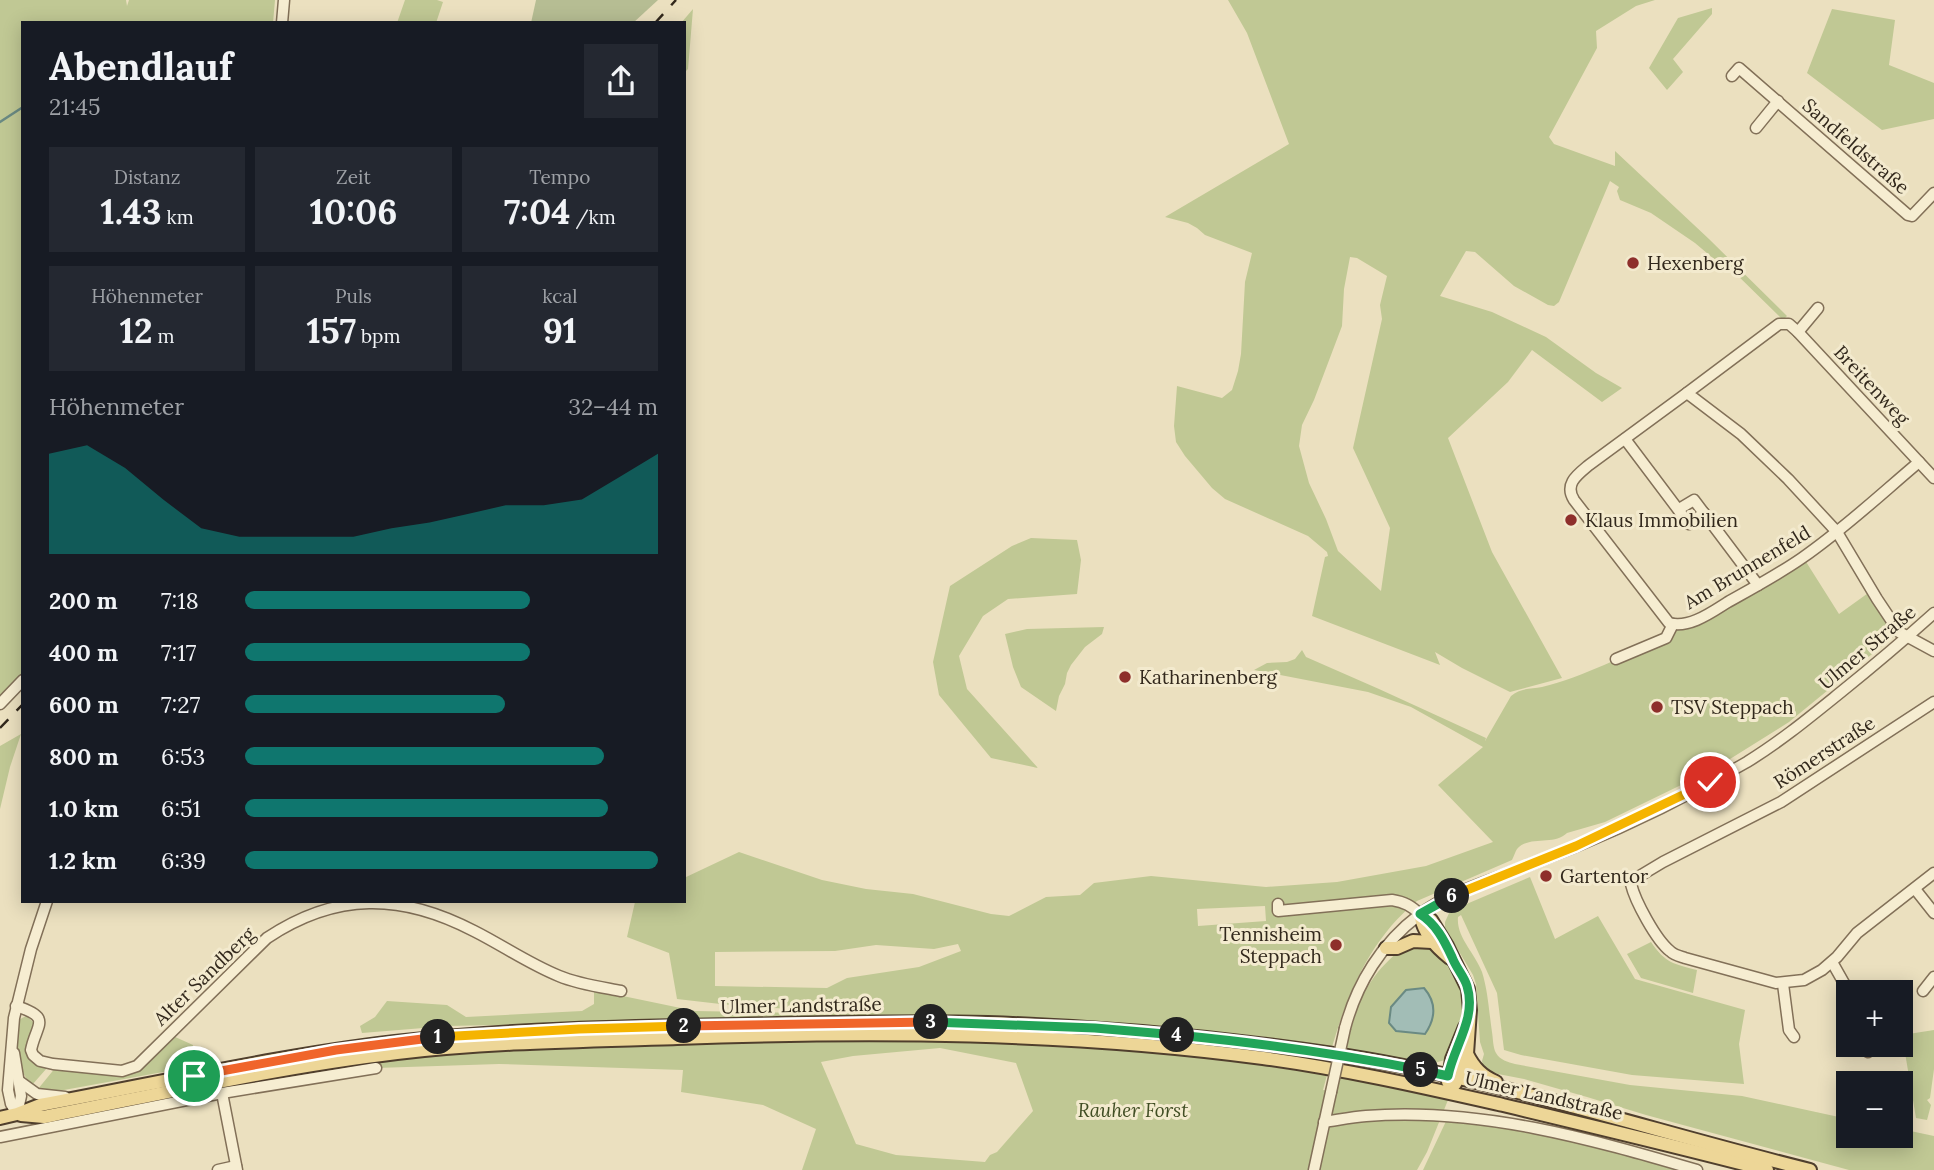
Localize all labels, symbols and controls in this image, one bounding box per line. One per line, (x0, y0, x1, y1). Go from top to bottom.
text: Abendlauf (49, 42, 233, 90)
button: share (584, 44, 658, 118)
text: 21:45 (49, 92, 100, 121)
street label: Sandfeldstraße (1798, 93, 1914, 199)
text: Distanz (114, 165, 181, 189)
text: Zeit (336, 165, 371, 189)
text: Tempo (529, 165, 590, 189)
text: 1.43 (101, 189, 162, 234)
text: 10:06 (310, 189, 397, 234)
text: 7:04 (504, 189, 570, 234)
text: km (162, 205, 194, 229)
text: /km (570, 205, 616, 229)
place label: Hexenberg (1647, 251, 1744, 275)
marker: Hexenberg (1625, 255, 1641, 271)
text: Höhenmeter (91, 284, 203, 308)
text: Puls (335, 284, 372, 308)
text: kcal (542, 284, 577, 308)
text: 12 (120, 308, 153, 353)
text: 157 (307, 308, 356, 353)
text: 91 (543, 308, 577, 353)
text: m (153, 324, 175, 348)
text: bpm (356, 324, 400, 348)
street label: Breitenweg (1829, 340, 1915, 430)
text: Höhenmeter (49, 392, 184, 421)
text: 32–44 m (568, 392, 658, 421)
place label: Klaus Immobilien (1585, 508, 1738, 532)
marker: Klaus Immobilien (1563, 512, 1579, 528)
street label: Am Brunnenfeld (1679, 520, 1815, 615)
text: 200 m (49, 586, 118, 615)
text: 7:18 (161, 586, 199, 615)
street label: Ulmer Straße (1814, 600, 1920, 694)
text: 400 m (49, 638, 118, 667)
text: 7:17 (161, 638, 196, 667)
place label: Katharinenberg (1139, 665, 1278, 689)
marker: Katharinenberg (1117, 669, 1133, 685)
text: 600 m (49, 690, 119, 719)
text: 7:27 (161, 690, 200, 719)
place label: TSV Steppach (1671, 695, 1794, 719)
marker: TSV Steppach (1649, 699, 1665, 715)
street label: Römerstraße (1769, 710, 1879, 794)
text: 800 m (49, 742, 119, 771)
text: 6:53 (161, 742, 205, 771)
pin (1680, 752, 1740, 812)
icon: check (1691, 763, 1729, 801)
text: 1.0 km (49, 794, 119, 823)
text: 6:51 (161, 794, 201, 823)
text: 1.2 km (49, 846, 117, 875)
text: 6:39 (161, 846, 206, 875)
place label: Gartentor (1560, 864, 1649, 888)
marker: Gartentor (1538, 868, 1554, 884)
pin: 6 (1434, 878, 1470, 914)
text: 6 (1446, 883, 1457, 907)
street label: Alter Sandberg (148, 921, 260, 1031)
place label: Tennisheim Steppach (1219, 922, 1322, 968)
marker: Tennisheim Steppach (1328, 937, 1344, 953)
map controls (1836, 980, 1913, 1148)
button: + (1836, 980, 1913, 1057)
street label: Ulmer Landstraße (720, 992, 882, 1018)
pin: 3 (914, 1004, 948, 1040)
pin: 2 (666, 1009, 702, 1044)
text: 3 (925, 1009, 936, 1033)
text: 2 (678, 1013, 689, 1037)
pin: 4 (1160, 1018, 1194, 1052)
pin: 1 (420, 1020, 456, 1054)
text: 4 (1171, 1022, 1182, 1046)
text: 1 (434, 1024, 441, 1048)
pin (164, 1046, 224, 1106)
pin: 5 (1404, 1052, 1438, 1088)
icon: arrive (175, 1057, 213, 1095)
text: 5 (1415, 1057, 1426, 1081)
street label: Ulmer Landstraße (1463, 1065, 1625, 1125)
button: − (1836, 1071, 1913, 1148)
park label: Rauher Forst (1078, 1098, 1188, 1122)

